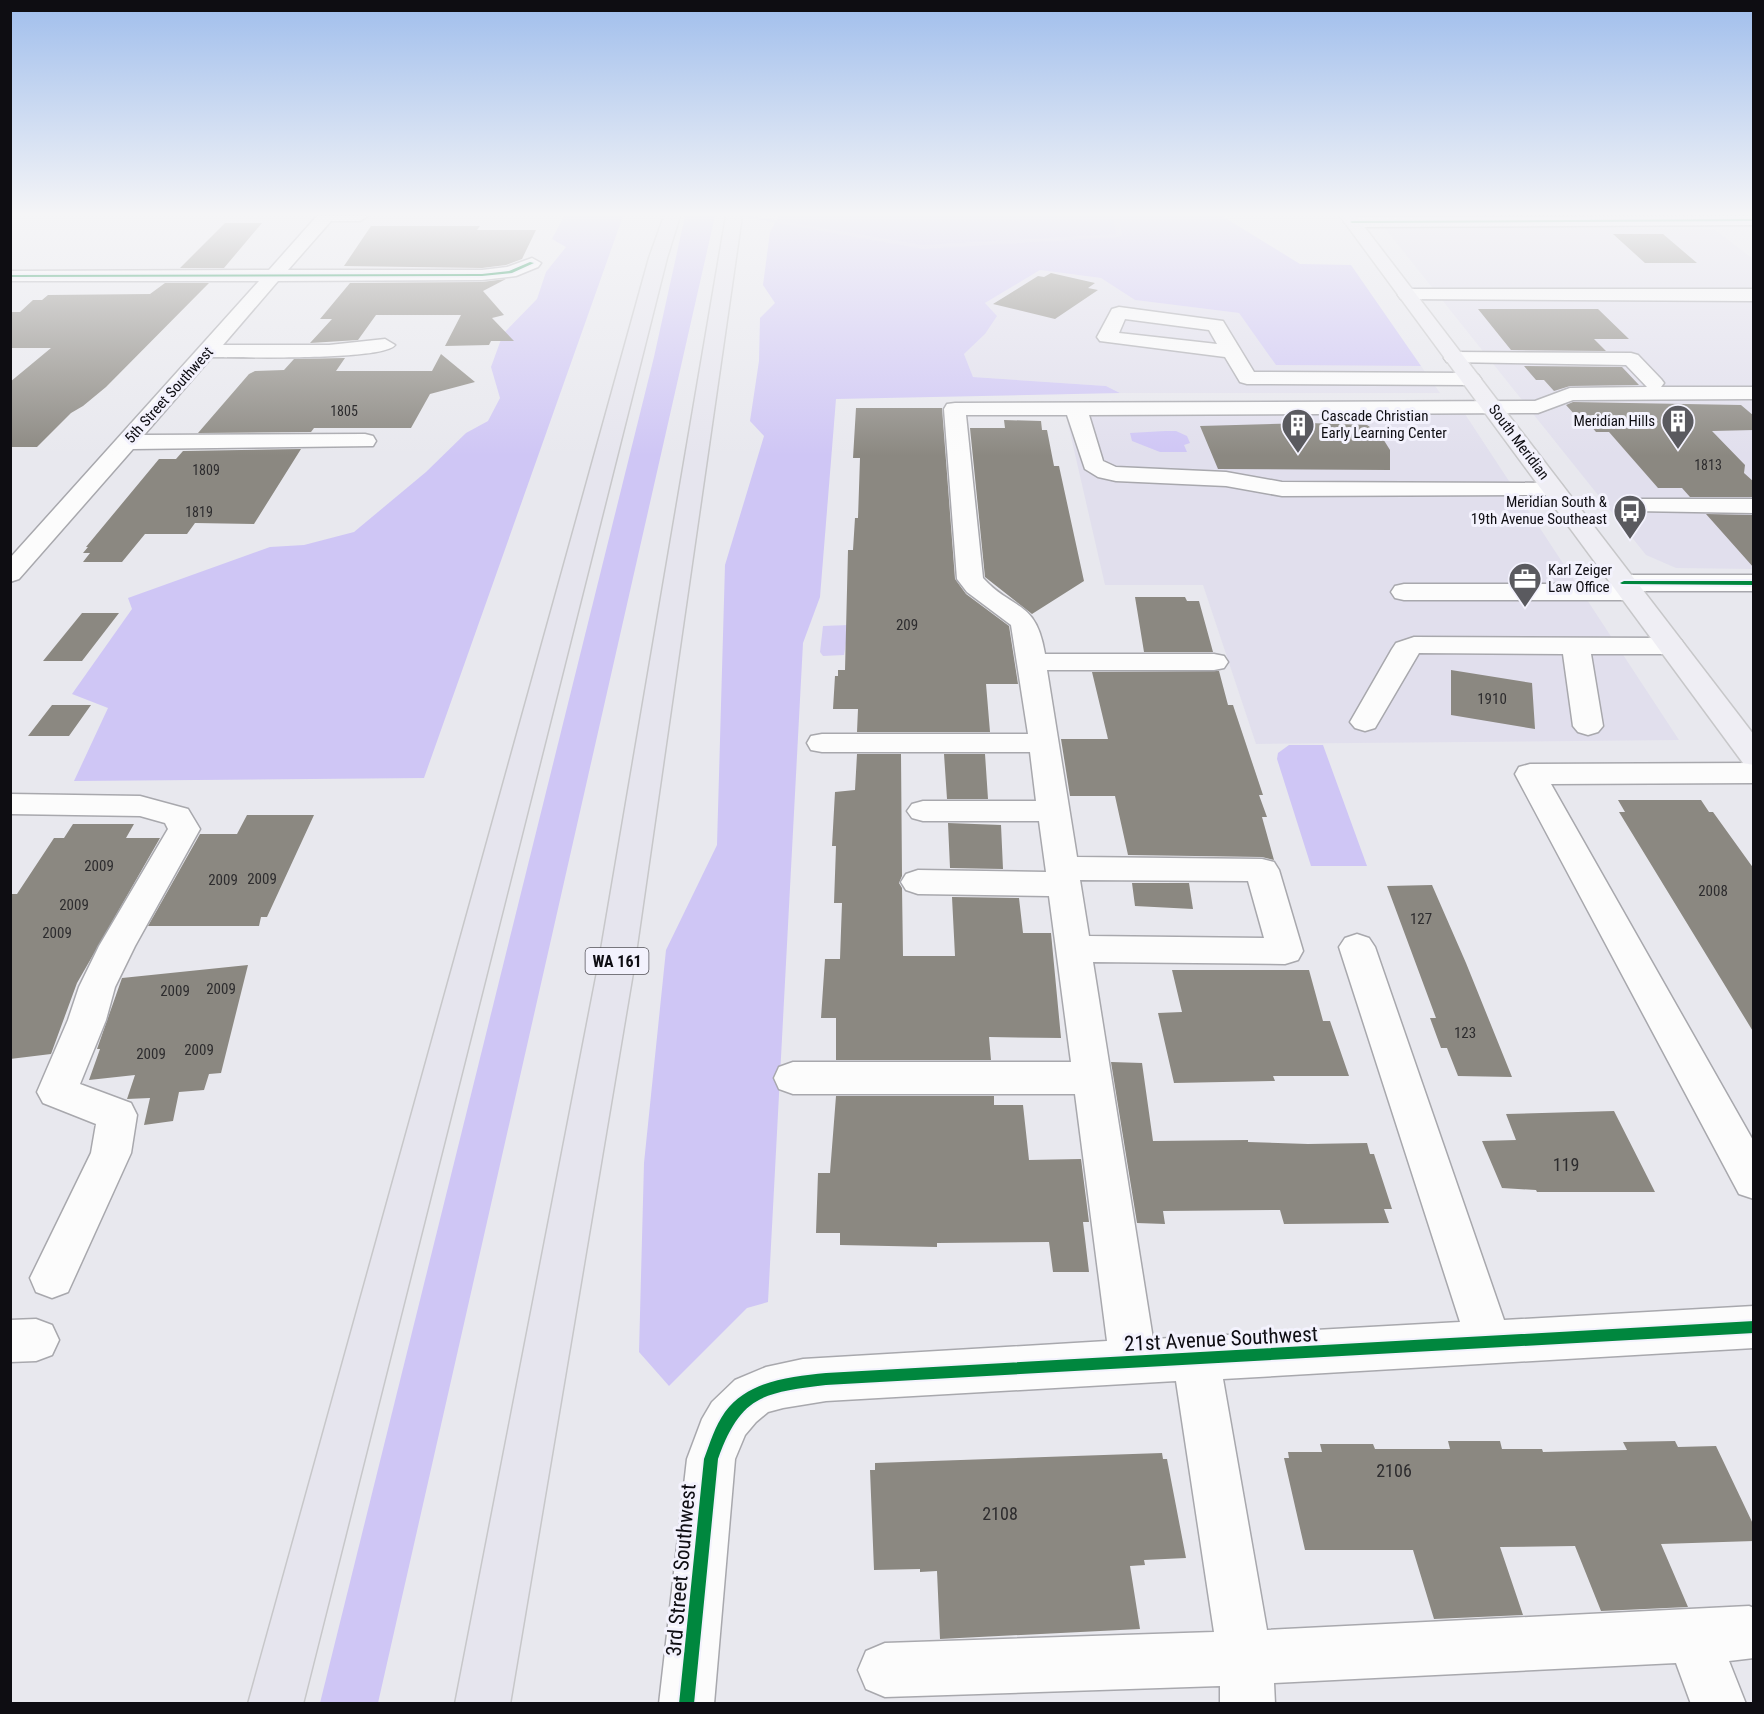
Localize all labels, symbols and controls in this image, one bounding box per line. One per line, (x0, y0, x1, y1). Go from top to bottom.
street label: 5th Street Southwest (121, 343, 217, 447)
street label: South Meridian (1485, 401, 1553, 483)
house number: 1805 (330, 403, 358, 419)
building icon: Meridian Hills (1660, 403, 1696, 450)
building icon: Cascade Christian Early Learning Center (1280, 407, 1316, 454)
place label: Cascade Christian Early Learning Center (1321, 407, 1447, 442)
place label: Meridian Hills (1573, 412, 1655, 430)
house number: 1813 (1694, 457, 1722, 473)
house number: 1809 (192, 462, 220, 478)
place label: Meridian South & 19th Avenue Southeast (1471, 493, 1608, 528)
bus stop icon: Meridian South & 19th Avenue Southeast (1612, 493, 1648, 540)
house number: 1819 (185, 504, 213, 520)
office icon: Karl Zeiger Law Office (1507, 561, 1543, 608)
place label: Karl Zeiger Law Office (1548, 561, 1612, 596)
house number: 209 (896, 616, 918, 634)
house number: 1910 (1477, 690, 1507, 708)
house number: 2009 (84, 857, 114, 875)
house number: 2009 (247, 870, 277, 888)
house number: 2009 (208, 871, 238, 889)
house number: 2008 (1698, 882, 1728, 900)
house number: 2009 (59, 896, 89, 914)
house number: 127 (1410, 910, 1432, 928)
house number: 2009 (42, 924, 72, 942)
road number: WA 161 (586, 948, 648, 974)
house number: 2009 (206, 980, 236, 998)
house number: 2009 (160, 982, 190, 1000)
house number: 123 (1454, 1024, 1476, 1042)
house number: 2009 (184, 1041, 214, 1059)
house number: 2009 (136, 1045, 166, 1063)
house number: 119 (1553, 1154, 1579, 1175)
street label: 21st Avenue Southwest (1124, 1322, 1318, 1356)
house number: 2106 (1376, 1460, 1412, 1481)
street label: 3rd Street Southwest (662, 1483, 700, 1657)
house number: 2108 (982, 1503, 1018, 1524)

